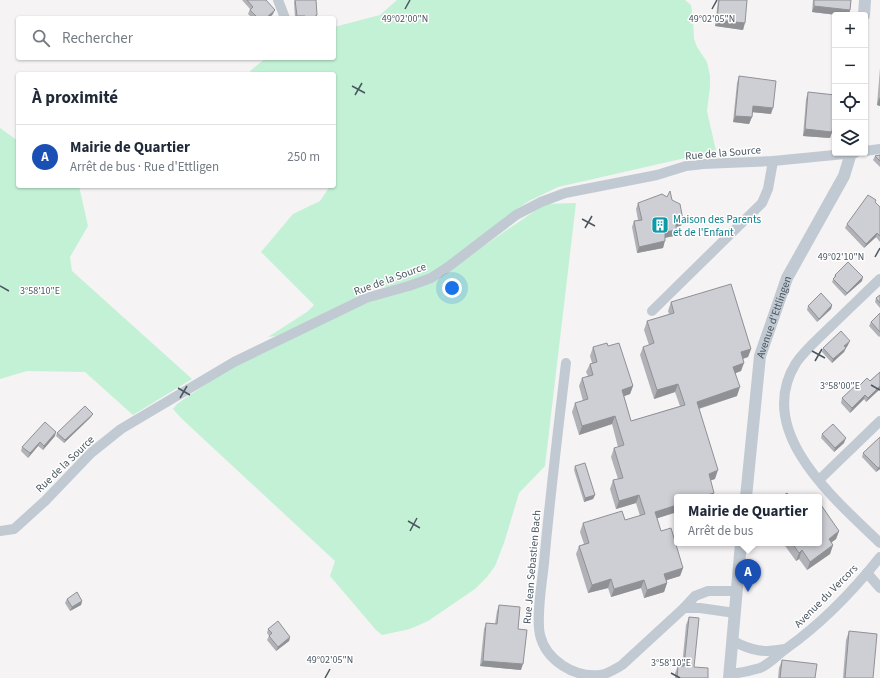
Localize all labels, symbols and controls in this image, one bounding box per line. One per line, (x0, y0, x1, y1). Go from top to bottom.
text: 49°02'00"N (382, 12, 428, 26)
text: 49°02'05"N (689, 12, 735, 26)
map controls (832, 12, 868, 156)
button: + (832, 12, 868, 48)
search box (16, 16, 336, 60)
icon: search (30, 27, 52, 49)
text: Rechercher (62, 28, 133, 49)
button: − (832, 48, 868, 84)
button: locate (832, 84, 868, 120)
text: À proximité (32, 86, 118, 110)
button: layers (832, 120, 868, 156)
text: Mairie de Quartier (70, 137, 190, 158)
street label: Rue de la Source (684, 142, 762, 164)
text: A (41, 148, 49, 166)
text: 250 m (287, 148, 320, 166)
text: Arrêt de bus · Rue d'Ettligen (70, 158, 219, 176)
place label: Maison des Parents et de l'Enfant (673, 212, 761, 240)
building icon: Maison des Parents et de l'Enfant (650, 215, 670, 235)
text: 49°02'10"N (818, 250, 864, 264)
street label: Rue de la Source (352, 259, 429, 299)
street label: Avenue d'Ettlingen (752, 274, 795, 360)
your location (442, 278, 462, 298)
text: 3°58'10"E (20, 284, 60, 298)
text: 3°58'00"E (820, 379, 860, 393)
street label: Rue de la Source (32, 432, 98, 496)
popup (674, 494, 822, 546)
text: Mairie de Quartier (688, 501, 808, 522)
street label: Rue Jean Sebastien Bach (520, 509, 544, 625)
text: Arrêt de bus (688, 522, 753, 540)
pin: A (735, 559, 761, 592)
street label: Avenue du Vercors (791, 561, 861, 631)
text: 49°02'05"N (307, 653, 353, 667)
text: 3°58'10"E (651, 656, 691, 670)

